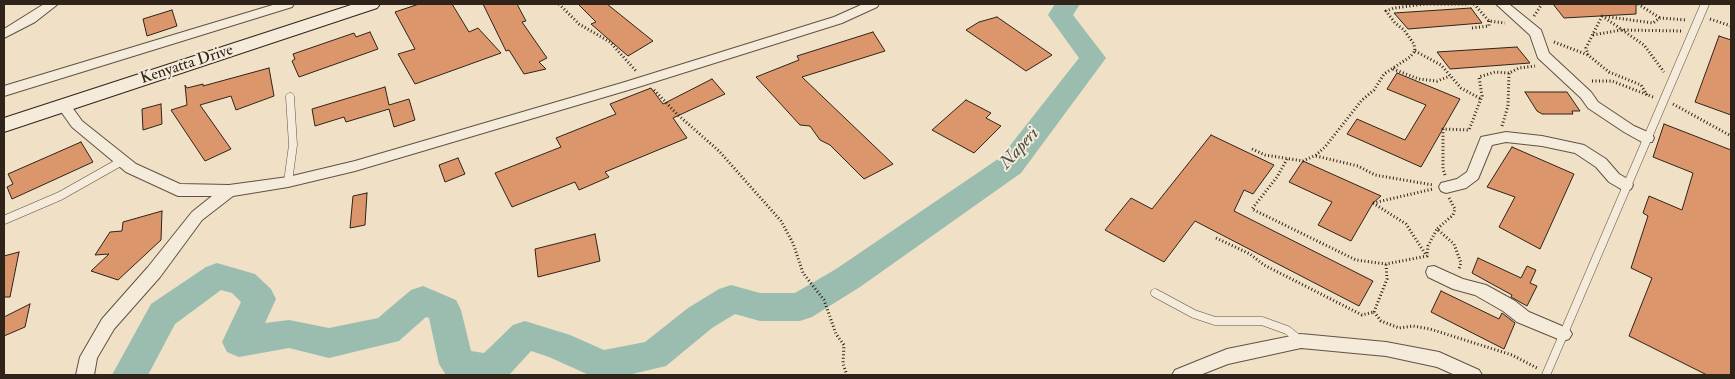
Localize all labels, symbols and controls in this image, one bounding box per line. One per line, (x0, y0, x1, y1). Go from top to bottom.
street label: Kenyatta Drive (138, 41, 236, 89)
water label: Naperi (996, 124, 1044, 174)

